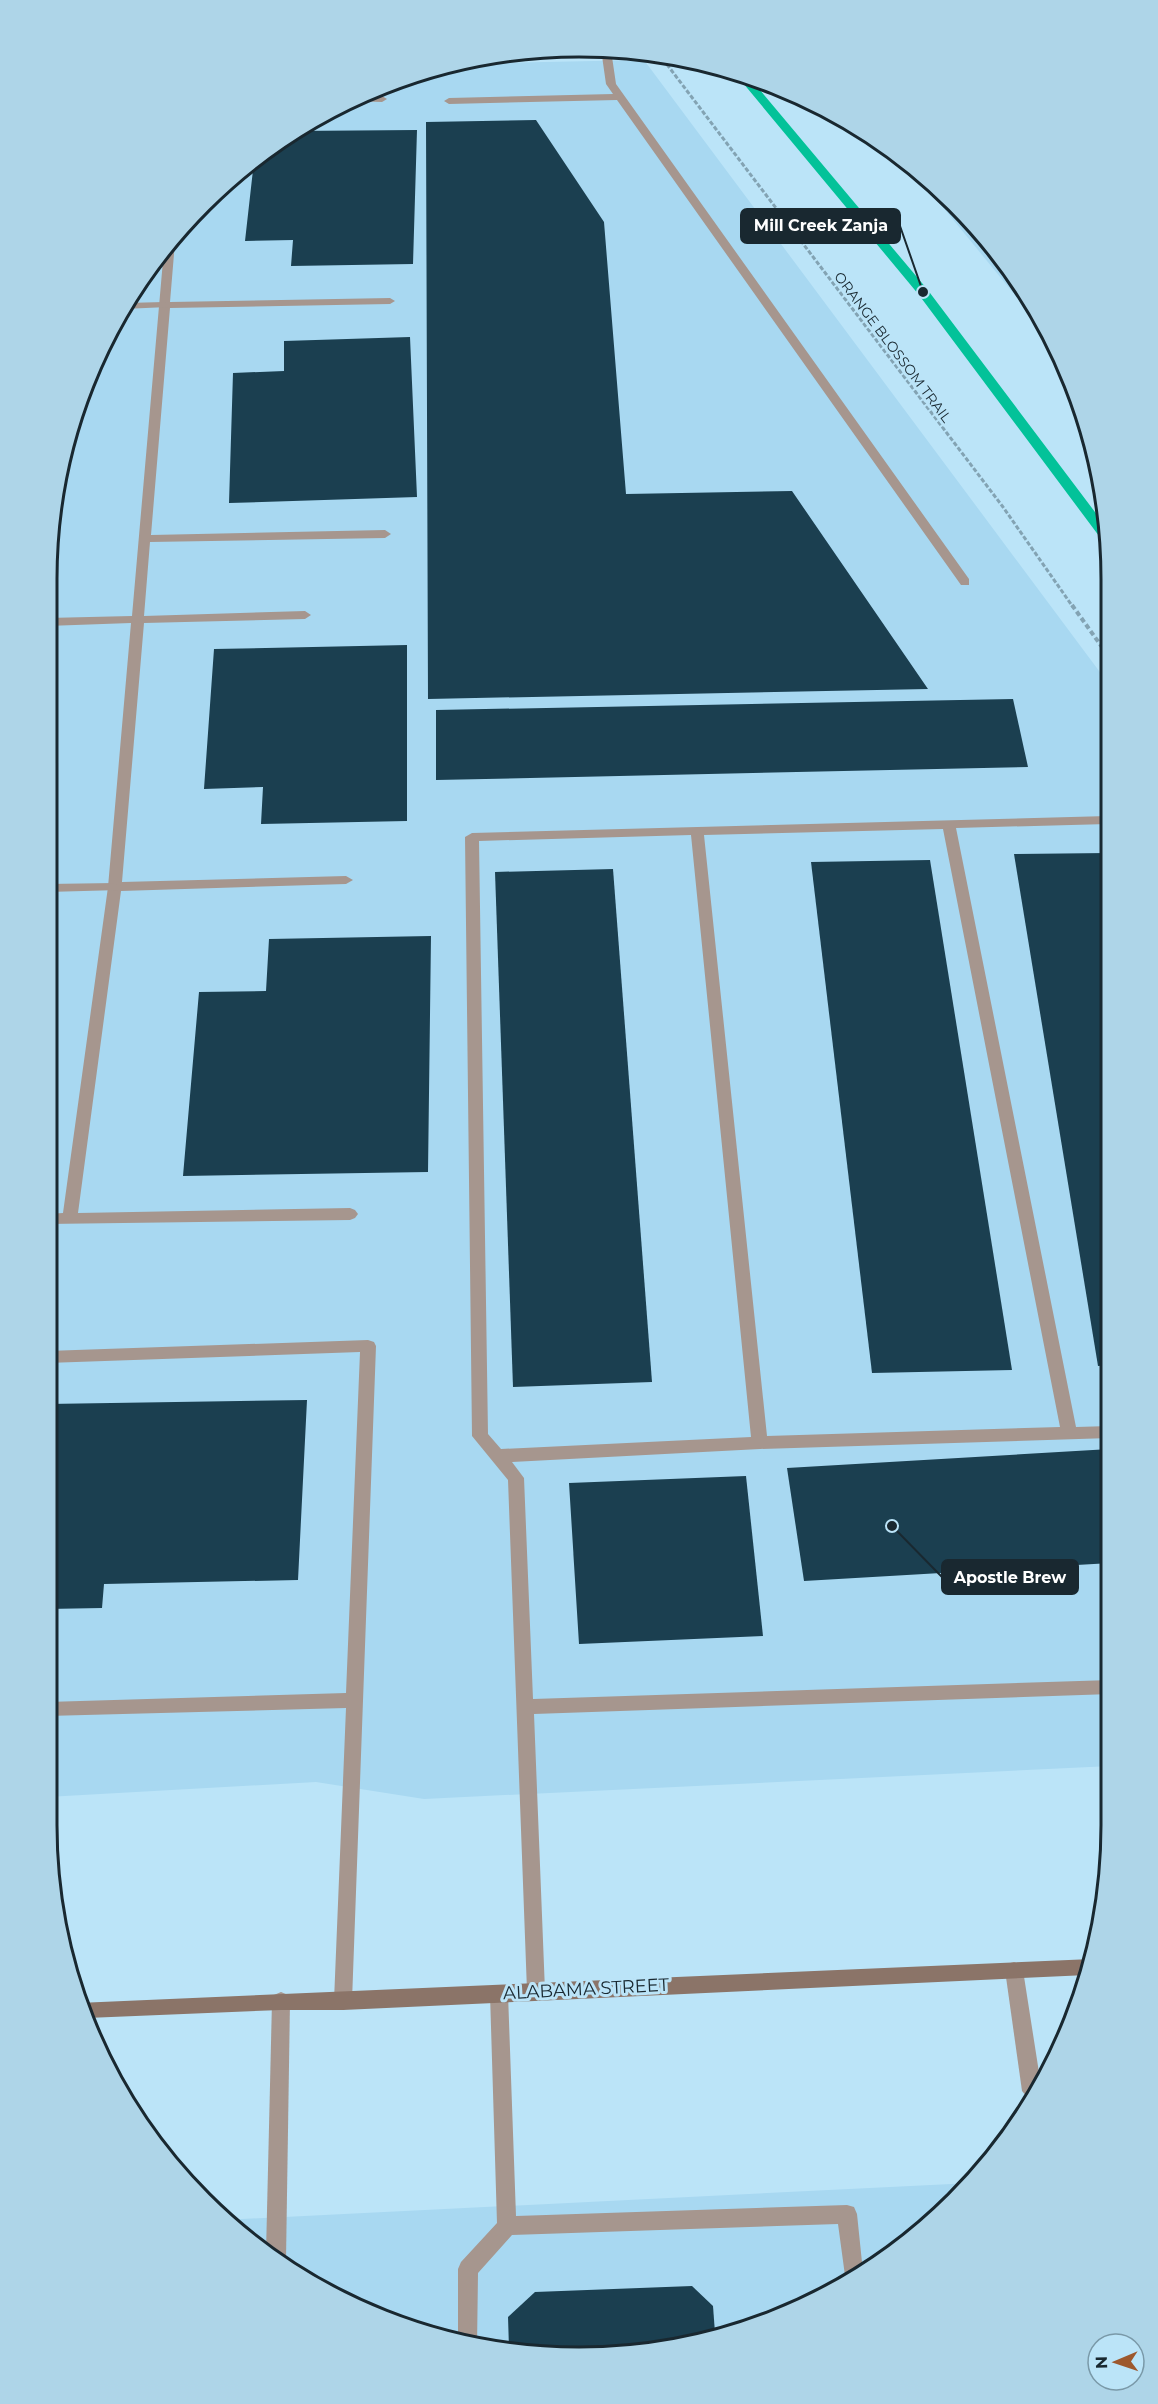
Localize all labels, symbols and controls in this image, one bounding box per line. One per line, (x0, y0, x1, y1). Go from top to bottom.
callout: Mill Creek Zanja (741, 209, 900, 243)
text: Mill Creek Zanja (754, 216, 888, 235)
street label: ORANGE BLOSSOM TRAIL (830, 268, 956, 427)
callout: Apostle Brew (942, 1560, 1078, 1594)
text: Apostle Brew (953, 1568, 1066, 1587)
street label: ALABAMA STREET (502, 1974, 670, 2004)
north arrow (1086, 2332, 1146, 2392)
text: N (1092, 2356, 1111, 2369)

